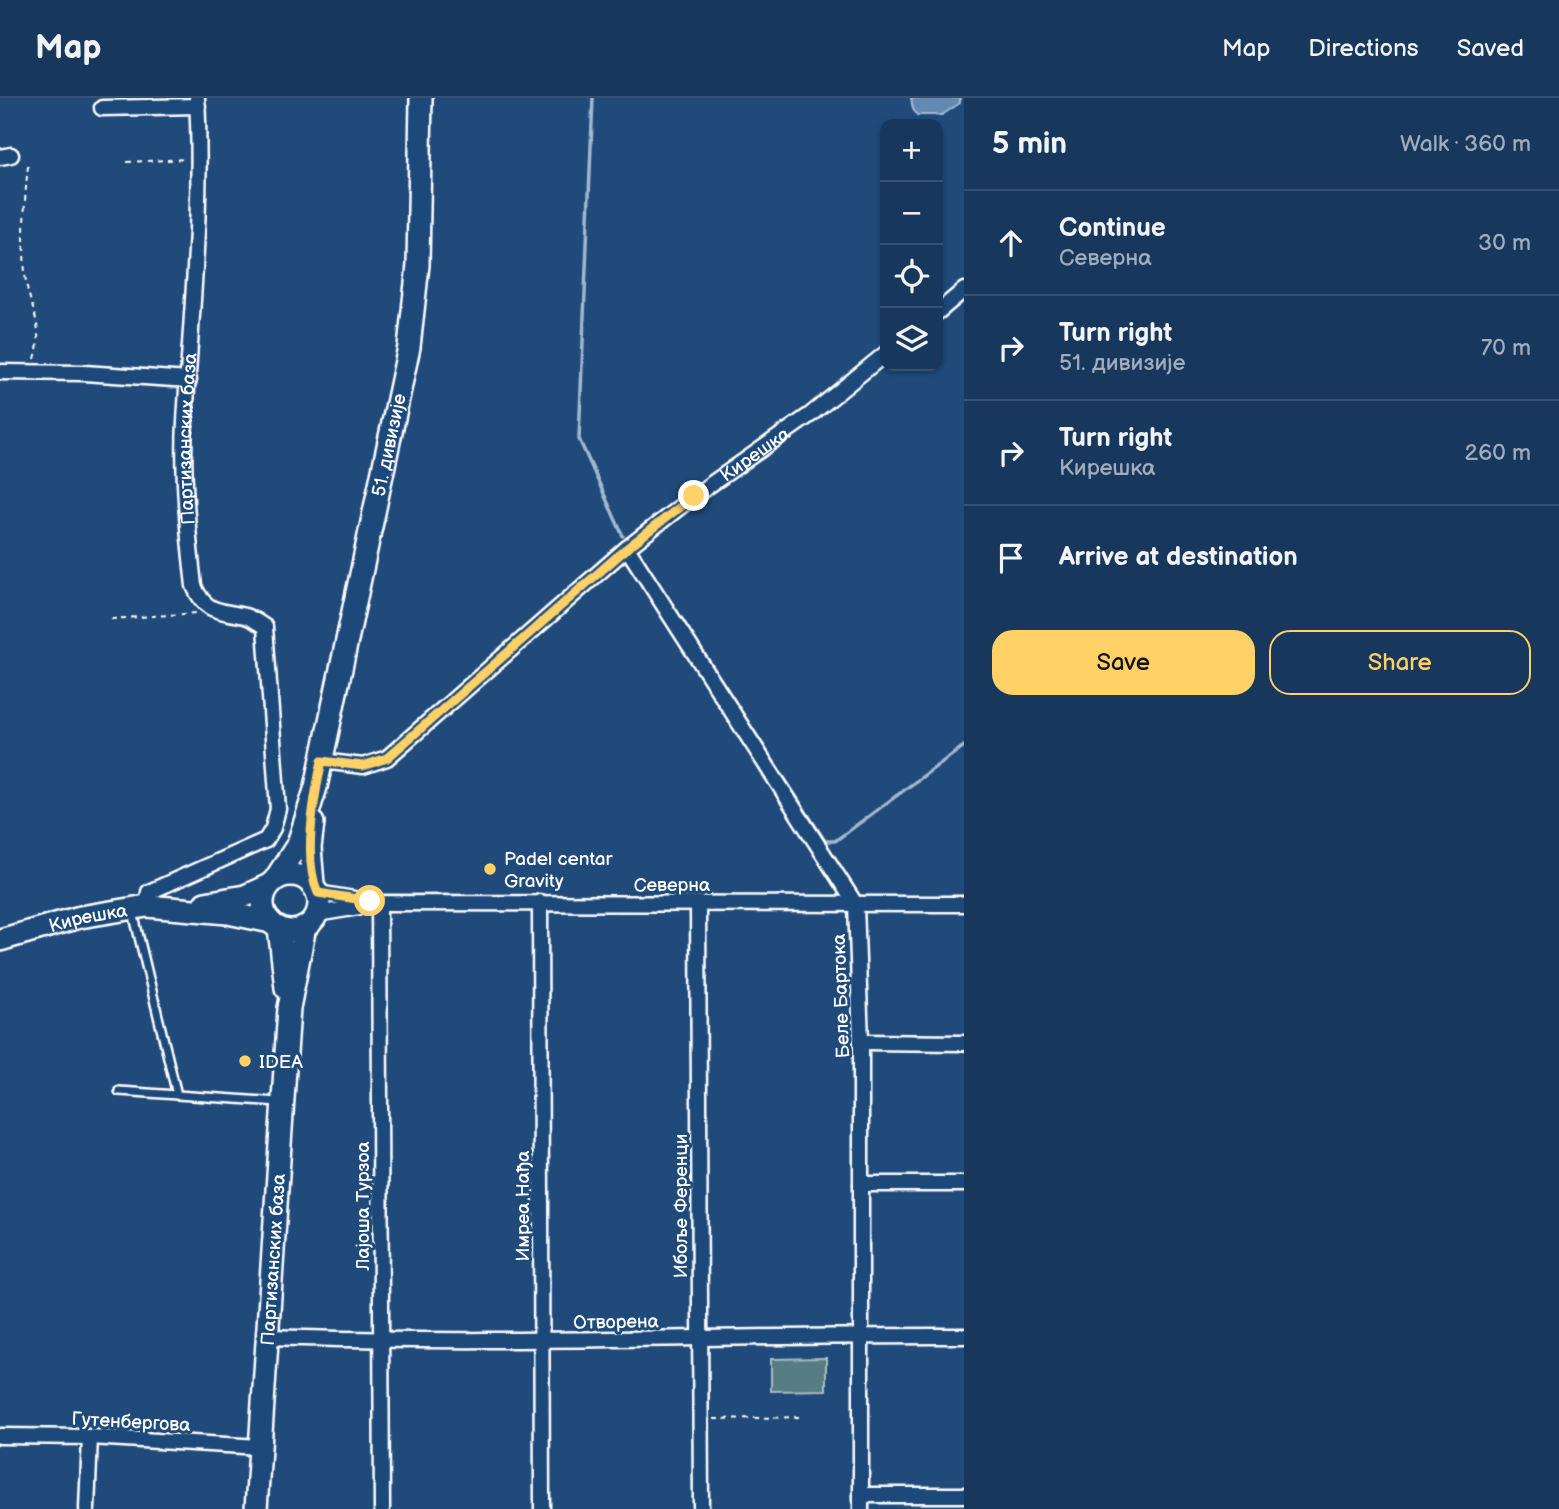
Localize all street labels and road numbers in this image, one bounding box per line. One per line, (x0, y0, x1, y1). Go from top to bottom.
street label: Партизанских база (174, 352, 202, 526)
street label: 51. дивизије (368, 391, 412, 499)
street label: Кирешка (716, 423, 795, 487)
street label: Северна (634, 874, 710, 897)
street label: Кирешка (46, 899, 129, 938)
street label: Беле Бартока (828, 933, 855, 1058)
street label: Ибоље Ференци (670, 1134, 693, 1278)
street label: Лајоша Турзоа (352, 1141, 375, 1272)
street label: Имреа Нађа (512, 1150, 535, 1262)
street label: Партизанских база (257, 1173, 291, 1346)
street label: Отворена (573, 1310, 659, 1335)
street label: Гутенбергова (71, 1408, 191, 1437)

